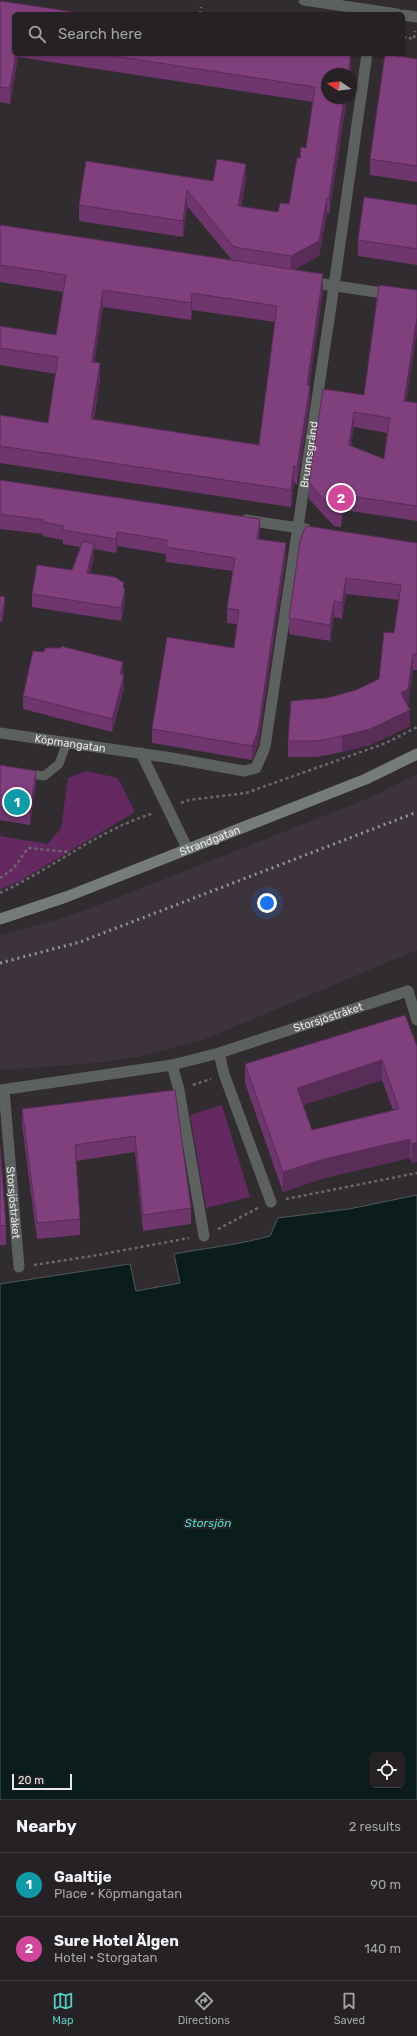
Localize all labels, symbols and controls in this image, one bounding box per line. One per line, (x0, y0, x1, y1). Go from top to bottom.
search box (12, 12, 405, 56)
icon: search (26, 23, 48, 45)
text: Search here (58, 25, 142, 43)
north arrow (321, 68, 357, 104)
street label: Brunnsgränd (298, 420, 321, 489)
pin: 2 (328, 483, 354, 513)
street label: Köpmangatan (34, 732, 106, 755)
pin: 1 (4, 787, 30, 817)
street label: Strandgatan (178, 823, 242, 859)
your location (257, 893, 277, 913)
street label: Storsjöstråket (292, 1000, 365, 1035)
street label: Storsjöstråket (4, 1166, 23, 1240)
water label: Storsjön (185, 1516, 231, 1530)
map controls (369, 1752, 405, 1788)
button: locate (369, 1752, 405, 1788)
scale bar (12, 1772, 72, 1791)
text: 20 m (18, 1774, 44, 1787)
text: Nearby (16, 1816, 77, 1836)
text: 2 results (349, 1819, 401, 1834)
text: Gaaltije (54, 1868, 112, 1886)
text: 1 (26, 1877, 32, 1892)
text: 90 m (370, 1877, 401, 1892)
text: Place · Köpmangatan (54, 1886, 182, 1901)
text: Sure Hotel Älgen (54, 1932, 179, 1950)
text: 2 (25, 1941, 33, 1956)
text: 140 m (364, 1941, 401, 1956)
text: Hotel · Storgatan (54, 1950, 157, 1965)
tab: Map (52, 1990, 74, 2027)
tab: Directions (178, 1990, 230, 2027)
tab: Saved (334, 1990, 365, 2027)

